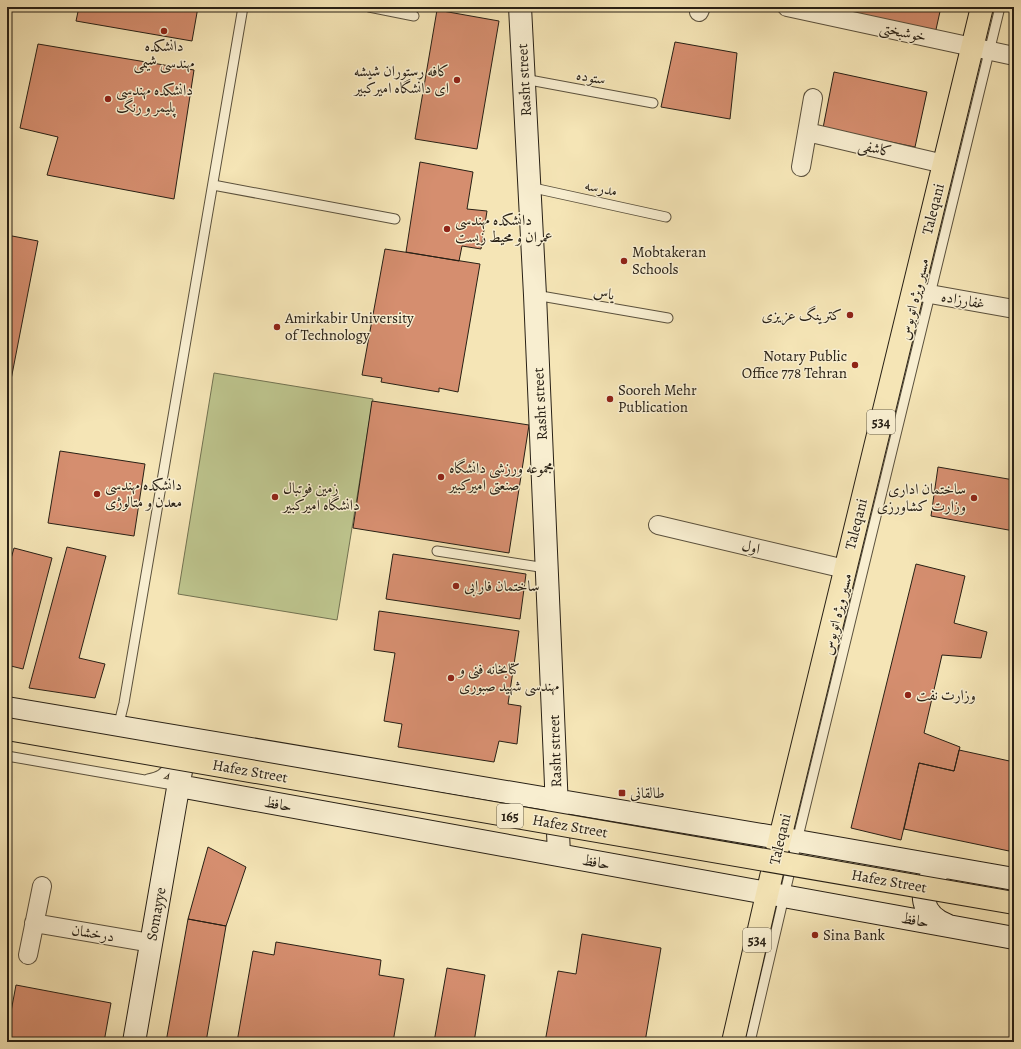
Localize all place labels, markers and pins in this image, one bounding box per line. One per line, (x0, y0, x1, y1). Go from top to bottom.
marker: دانشکده مهندسی شیمی (159, 26, 169, 36)
place label: دانشکده مهندسی شیمی (134, 36, 195, 74)
place label: کافه رستوران شیشه ای دانشگاه امیرکبیر (352, 61, 449, 98)
marker: کافه رستوران شیشه ای دانشگاه امیرکبیر (452, 75, 462, 85)
place label: دانشکده مهندسی پلیمر و رنگ (116, 80, 193, 118)
marker: دانشکده مهندسی پلیمر و رنگ (103, 94, 113, 104)
place label: دانشکده مهندسی عمران و محیط زیست (455, 210, 553, 247)
marker: دانشکده مهندسی عمران و محیط زیست (442, 224, 452, 234)
place label: Mobtakeran Schools (632, 242, 706, 279)
marker: Mobtakeran Schools (619, 256, 629, 266)
place label: کترینگ عزیزی (762, 305, 842, 326)
place label: Amirkabir University of Technology (284, 308, 414, 345)
marker: کترینگ عزیزی (845, 310, 855, 320)
marker: Amirkabir University of Technology (272, 322, 282, 332)
place label: Notary Public Office 778 Tehran (742, 346, 847, 383)
marker: Notary Public Office 778 Tehran (850, 360, 860, 370)
place label: Sooreh Mehr Publication (618, 380, 697, 417)
marker: Sooreh Mehr Publication (605, 394, 615, 404)
place label: مجموعه ورزشی دانشگاه صنعتی امیرکبیر (447, 458, 554, 496)
marker: مجموعه ورزشی دانشگاه صنعتی امیرکبیر (436, 472, 446, 482)
place label: دانشکده مهندسی معدن و متالوژی (105, 475, 182, 512)
place label: زمین فوتبال دانشگاه امیرکبیر (281, 478, 360, 515)
place label: ساختمان اداری وزارت کشاورزی (877, 479, 966, 516)
marker: دانشکده مهندسی معدن و متالوژی (92, 489, 102, 499)
marker: زمین فوتبال دانشگاه امیرکبیر (270, 492, 280, 502)
marker: ساختمان اداری وزارت کشاورزی (969, 493, 979, 503)
place label: ساختمان فارابی (464, 576, 539, 597)
marker: ساختمان فارابی (451, 581, 461, 591)
place label: کتابخانه فنی و مهندسی شهید صبوری (457, 659, 560, 697)
marker: کتابخانه فنی و مهندسی شهید صبوری (446, 673, 456, 683)
place label: وزارت نفت (916, 685, 976, 705)
marker: وزارت نفت (903, 690, 913, 700)
place label: طالقانی (630, 783, 665, 803)
marker: طالقانی (617, 788, 627, 798)
place label: Sina Bank (823, 925, 885, 945)
marker: Sina Bank (810, 930, 820, 940)

